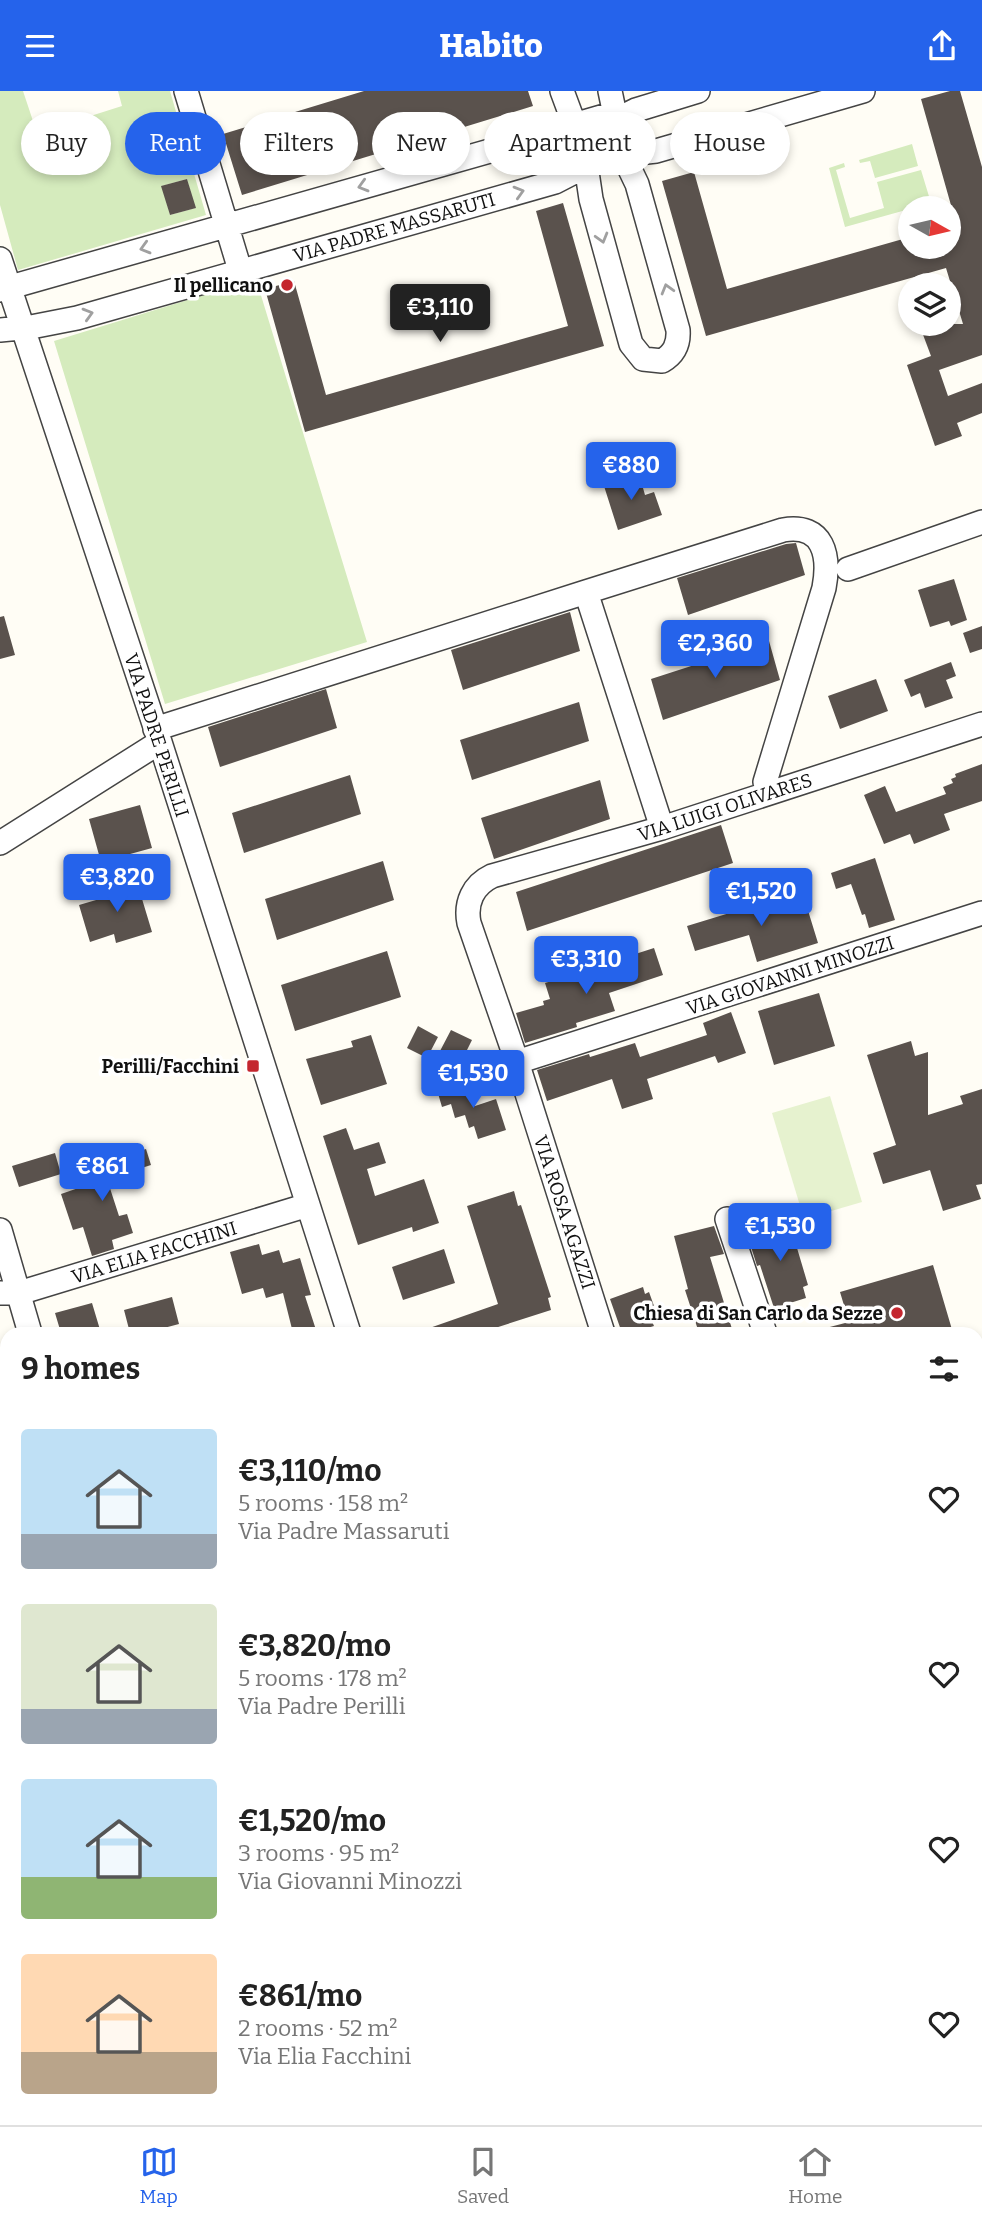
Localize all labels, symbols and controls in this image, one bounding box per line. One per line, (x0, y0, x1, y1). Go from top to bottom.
icon: menu (21, 27, 59, 65)
text: Habito (439, 27, 543, 65)
icon: share (923, 27, 961, 65)
chip: Buy (21, 112, 111, 175)
chip: Rent (125, 112, 226, 175)
chip: Filters (240, 112, 358, 175)
chip: New (372, 112, 470, 175)
chip: Apartment (484, 112, 656, 175)
chip: House (670, 112, 790, 175)
one-way arrow (358, 178, 370, 192)
one-way arrow (513, 185, 525, 200)
street label: VIA PADRE MASSARUTI (291, 188, 498, 267)
north arrow (898, 196, 961, 259)
map controls (898, 196, 961, 336)
one-way arrow (594, 232, 608, 244)
one-way arrow (139, 240, 151, 254)
button: layers (898, 273, 961, 336)
place label: Il pellicano (174, 274, 273, 297)
marker: Il pellicano (279, 277, 295, 293)
one-way arrow (660, 284, 675, 296)
pin: €3,110 (383, 285, 497, 344)
text: €3,110 (406, 293, 474, 321)
one-way arrow (82, 308, 94, 323)
pin: €880 (590, 443, 672, 502)
text: €880 (602, 451, 660, 479)
pin: €2,360 (658, 621, 772, 680)
text: €2,360 (677, 629, 753, 657)
street label: VIA PADRE PERILLI (119, 651, 194, 820)
street label: VIA LUIGI OLIVARES (635, 768, 815, 847)
pin: €3,820 (60, 855, 174, 914)
text: €3,820 (79, 863, 155, 891)
pin: €1,520 (704, 869, 818, 928)
text: €1,520 (725, 877, 797, 905)
street label: VIA GIOVANNI MINOZZI (683, 931, 897, 1020)
pin: €3,310 (529, 937, 643, 996)
text: €3,310 (550, 945, 622, 973)
pin: €1,530 (416, 1051, 530, 1110)
place label: Perilli/Facchini (101, 1055, 239, 1078)
marker: Perilli/Facchini (245, 1058, 261, 1074)
text: €1,530 (437, 1059, 509, 1087)
street label: VIA ROSA AGAZZI (529, 1132, 600, 1292)
pin: €861 (61, 1143, 143, 1203)
text: €861 (76, 1152, 128, 1180)
pin: €1,530 (723, 1203, 837, 1263)
text: €1,530 (744, 1212, 816, 1240)
street label: VIA ELIA FACCHINI (69, 1216, 240, 1289)
place label: Chiesa di San Carlo da Sezze (633, 1302, 883, 1325)
marker: Chiesa di San Carlo da Sezze (889, 1305, 905, 1321)
icon: filters (925, 1350, 963, 1388)
text: 9 homes (21, 1351, 140, 1387)
text: €3,110/mo (238, 1453, 381, 1489)
icon: home (77, 1457, 161, 1541)
icon: heart (925, 1480, 963, 1518)
text: 5 rooms · 158 m² (238, 1489, 408, 1517)
text: Via Padre Massaruti (238, 1517, 450, 1545)
text: €3,820/mo (238, 1628, 391, 1664)
icon: home (77, 1632, 161, 1716)
icon: heart (925, 1655, 963, 1693)
text: 5 rooms · 178 m² (238, 1664, 407, 1692)
text: Via Padre Perilli (238, 1692, 406, 1720)
text: €1,520/mo (238, 1803, 386, 1839)
icon: home (77, 1807, 161, 1891)
icon: heart (925, 1830, 963, 1868)
text: 3 rooms · 95 m² (238, 1839, 399, 1867)
text: Via Giovanni Minozzi (238, 1867, 462, 1895)
text: €861/mo (238, 1978, 362, 2014)
icon: home (77, 1982, 161, 2066)
icon: heart (925, 2005, 963, 2043)
text: 2 rooms · 52 m² (238, 2014, 397, 2042)
text: Via Elia Facchini (238, 2042, 411, 2070)
tab: Map (140, 2143, 178, 2208)
tab: Saved (457, 2143, 509, 2208)
tab: Home (788, 2143, 842, 2208)

